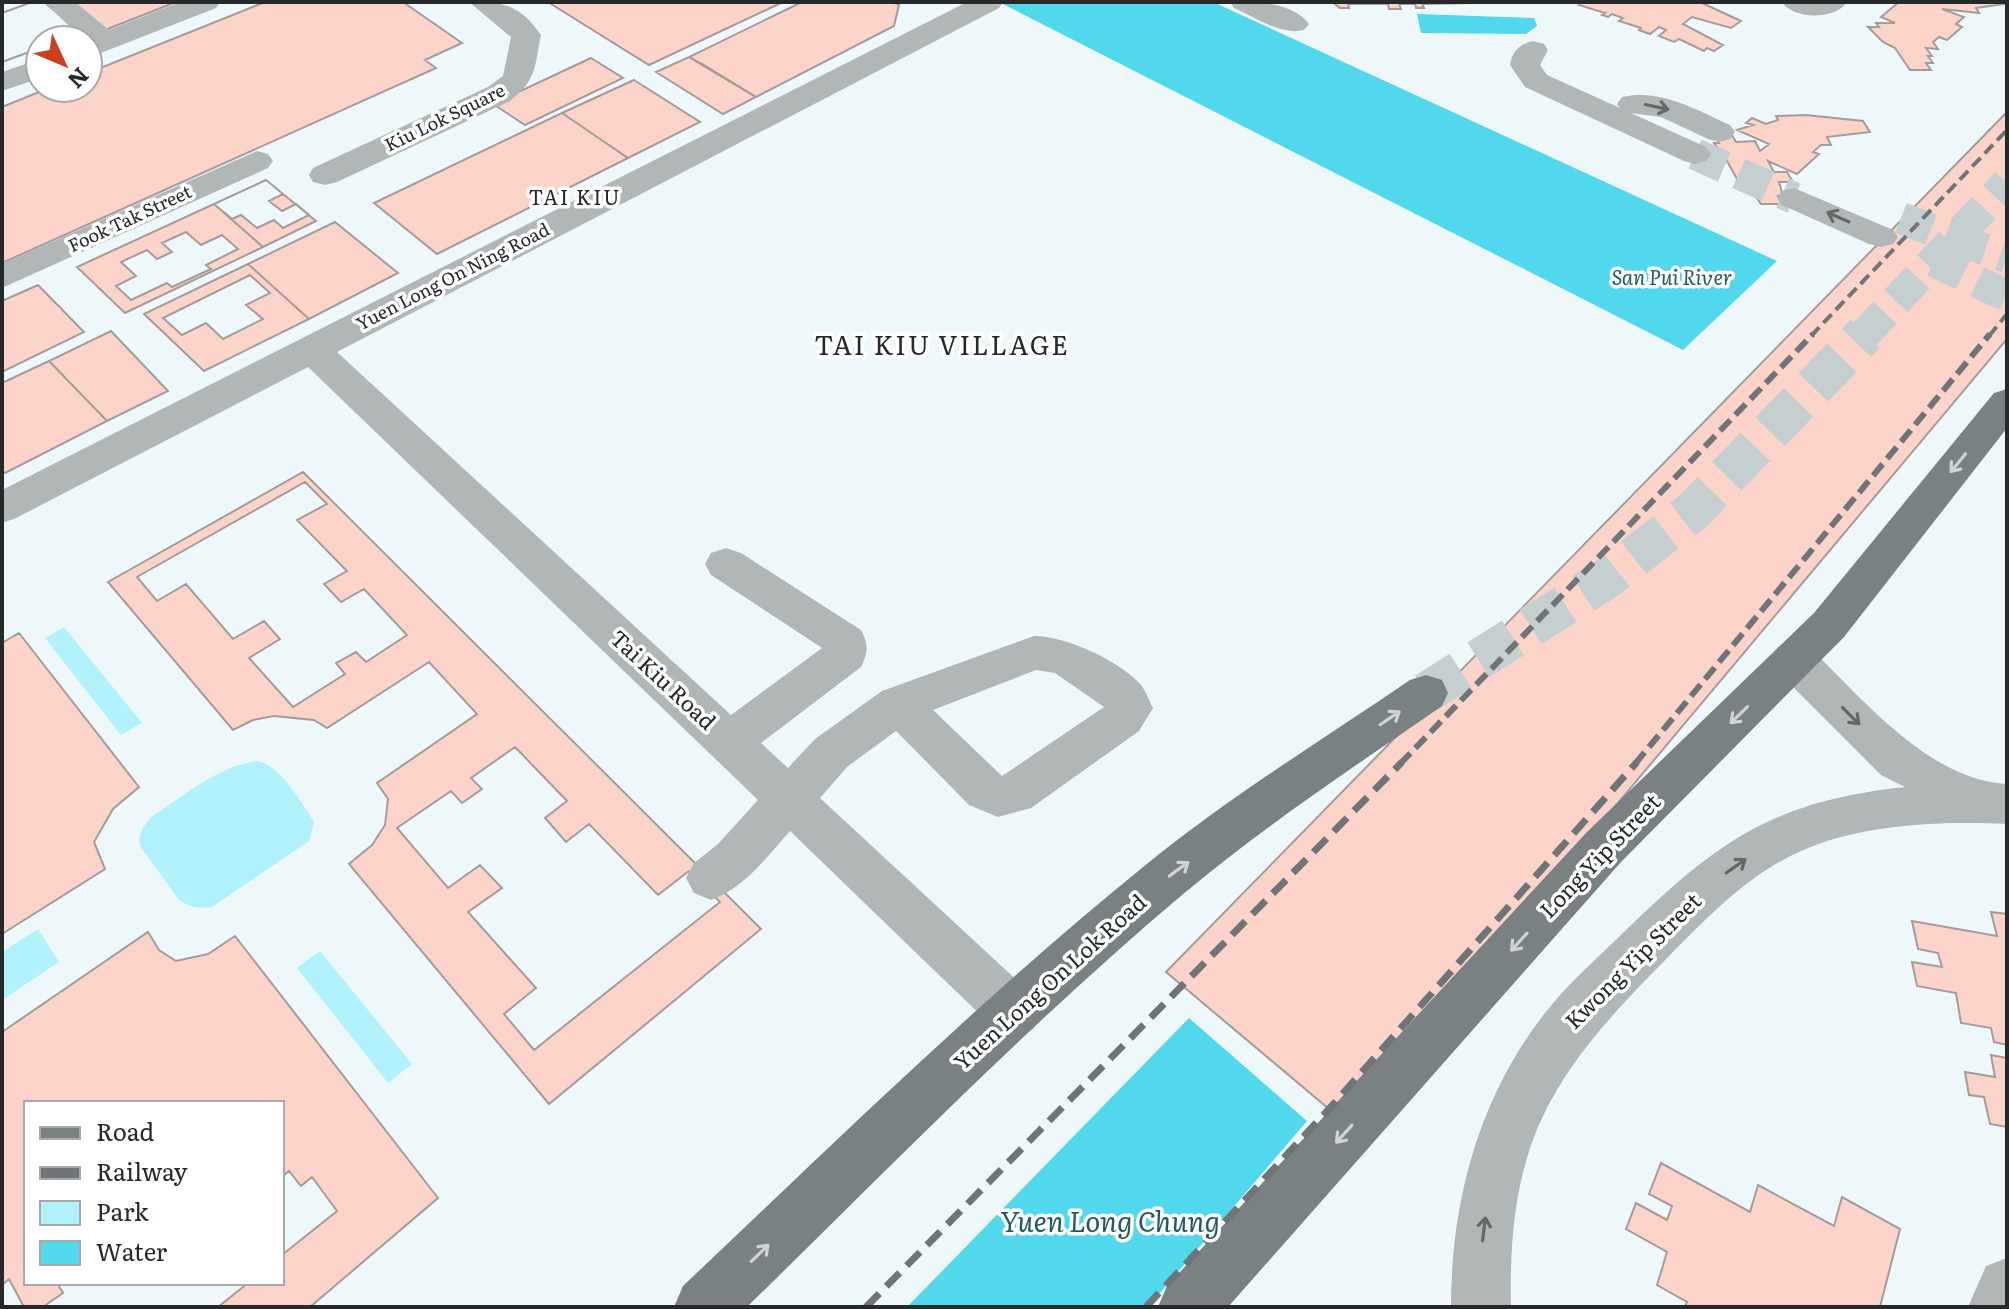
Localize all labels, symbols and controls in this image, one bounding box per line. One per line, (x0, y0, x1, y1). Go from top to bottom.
north arrow (24, 24, 104, 104)
text: N (61, 61, 98, 97)
street label: Kiu Lok Square (380, 76, 509, 157)
one-way arrow (1644, 100, 1669, 115)
street label: Fook Tak Street (63, 177, 196, 258)
district label: TAI KIU (528, 181, 622, 211)
one-way arrow (1826, 209, 1850, 224)
street label: Yuen Long On Ning Road (351, 215, 554, 336)
water label: San Pui River (1612, 261, 1732, 291)
district label: TAI KIU VILLAGE (814, 324, 1070, 363)
one-way arrow (1949, 452, 1967, 473)
street label: Tai Kiu Road (604, 621, 724, 737)
one-way arrow (1729, 706, 1749, 725)
one-way arrow (1841, 706, 1860, 725)
one-way arrow (1379, 710, 1401, 726)
street label: Long Yip Street (1531, 785, 1667, 925)
one-way arrow (1725, 858, 1746, 875)
one-way arrow (1167, 861, 1189, 877)
street label: Kwong Yip Street (1556, 884, 1708, 1036)
street label: Yuen Long On Lok Road (945, 885, 1153, 1077)
one-way arrow (1510, 931, 1528, 951)
legend (24, 1101, 284, 1285)
text: Road (96, 1113, 155, 1148)
one-way arrow (1336, 1124, 1354, 1144)
text: Railway (96, 1153, 188, 1188)
text: Park (96, 1193, 149, 1228)
water label: Yuen Long Chung (1000, 1199, 1220, 1241)
one-way arrow (1477, 1216, 1492, 1243)
text: Water (96, 1233, 168, 1268)
one-way arrow (750, 1244, 770, 1263)

